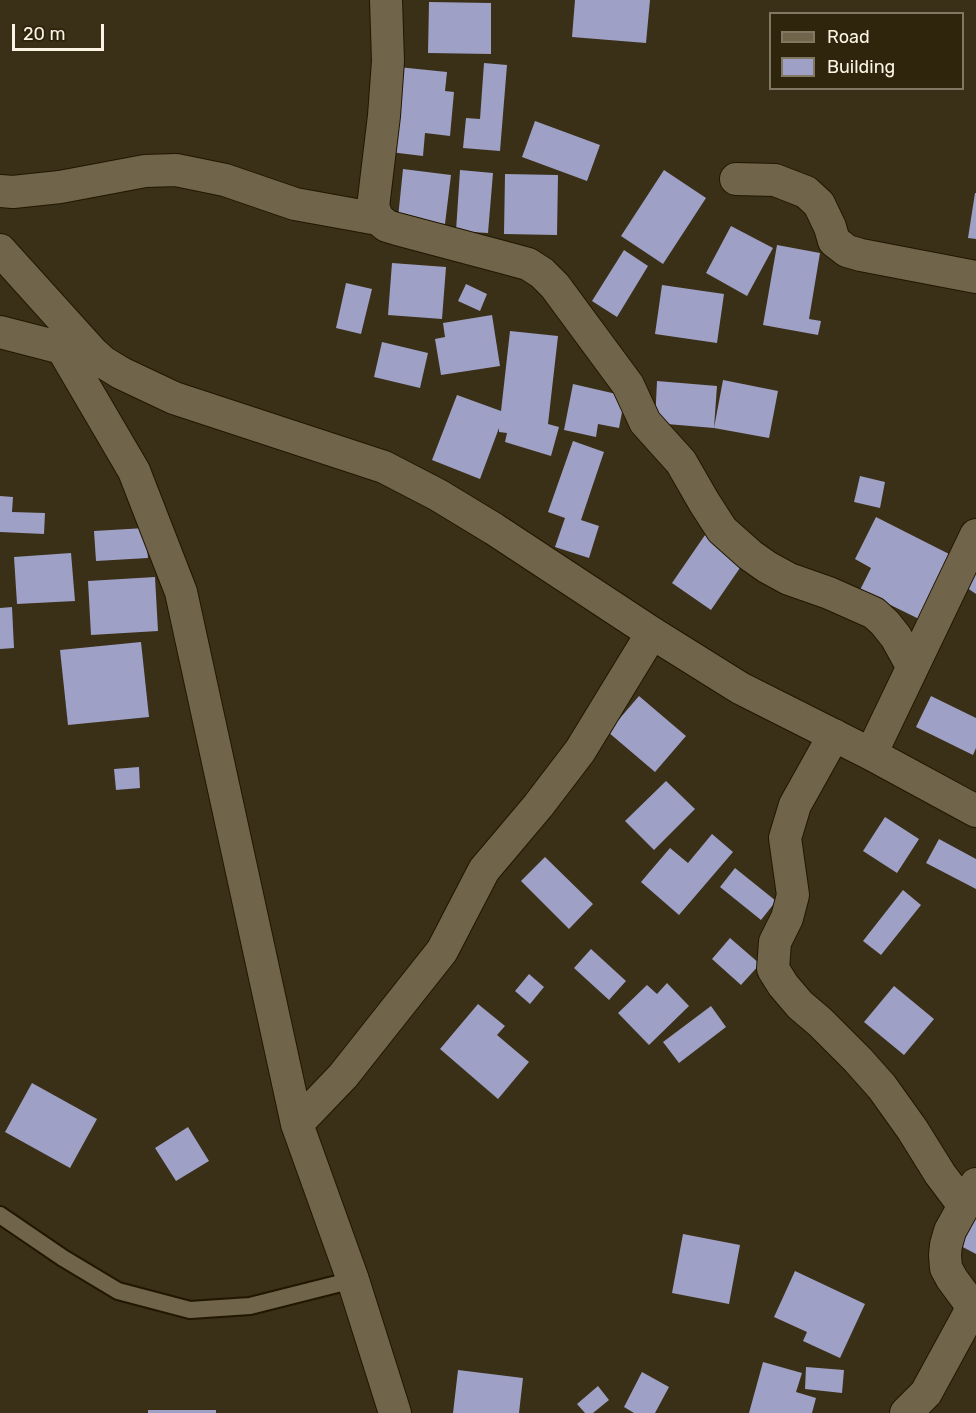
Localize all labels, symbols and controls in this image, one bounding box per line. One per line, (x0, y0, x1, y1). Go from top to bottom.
scale bar (15, 12, 106, 50)
legend (769, 12, 964, 90)
text: 20 m (23, 23, 65, 45)
text: Road (827, 26, 870, 48)
text: Building (827, 56, 895, 78)

